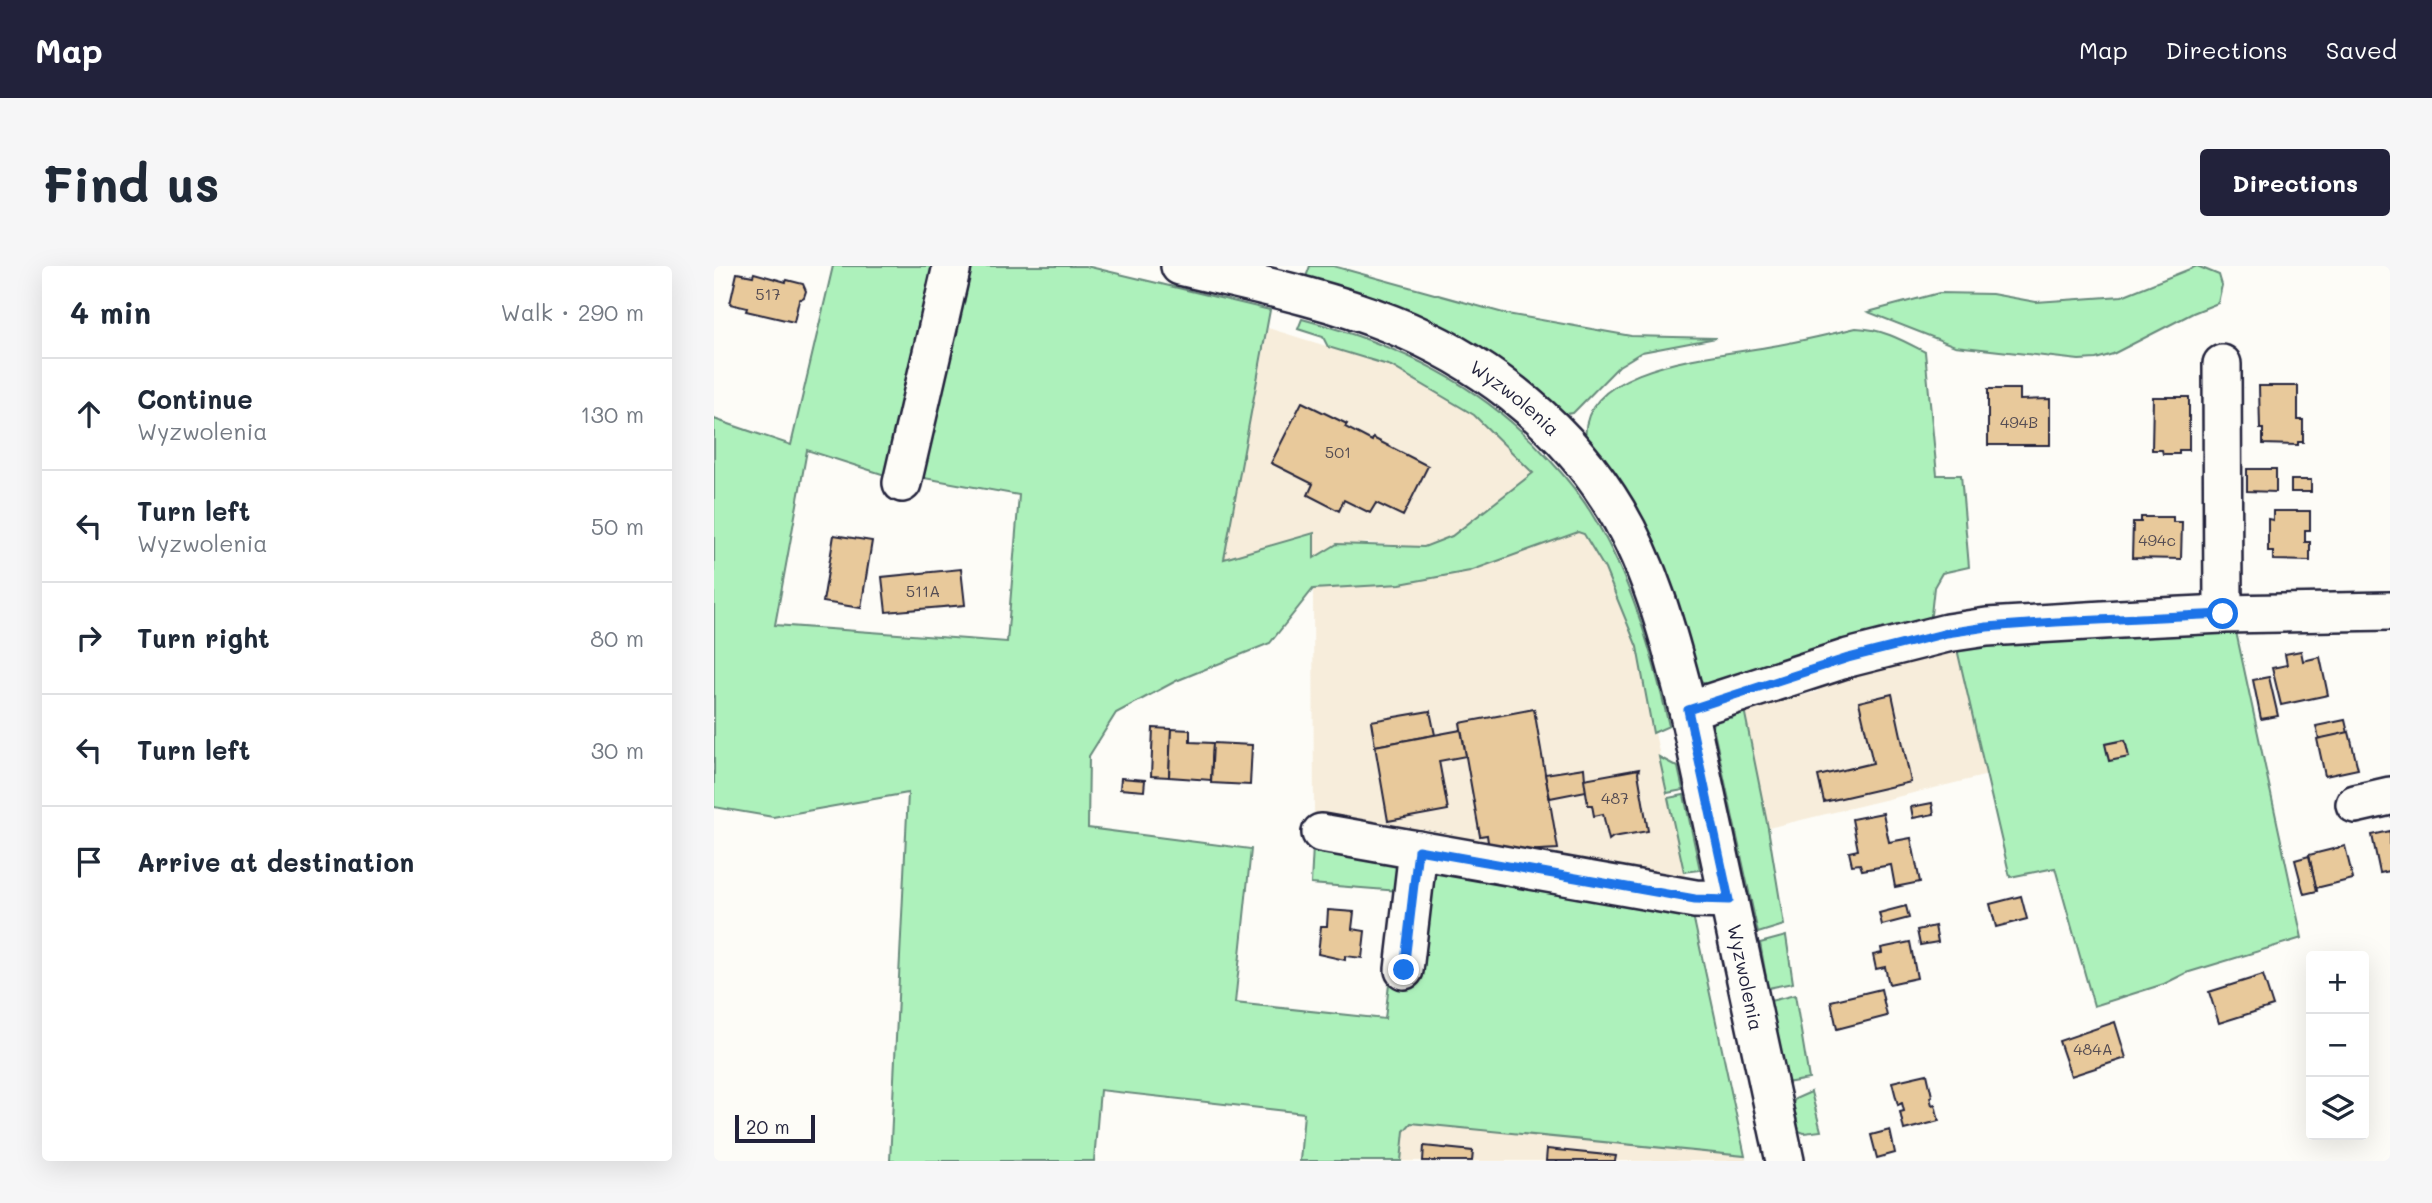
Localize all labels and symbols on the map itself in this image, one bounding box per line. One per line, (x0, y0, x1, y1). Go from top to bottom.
house number: 517 (755, 283, 781, 304)
street label: Wyzwolenia (1466, 354, 1565, 441)
house number: 494B (2000, 411, 2038, 432)
house number: 501 (1325, 441, 1351, 462)
house number: 494c (2138, 529, 2176, 550)
house number: 511A (906, 580, 940, 601)
route start (2207, 598, 2238, 629)
house number: 487 (1601, 787, 1629, 808)
street label: Wyzwolenia (1722, 922, 1770, 1033)
route end (1388, 954, 1419, 985)
house number: 484A (2073, 1038, 2113, 1059)
scale bar (735, 1112, 816, 1144)

